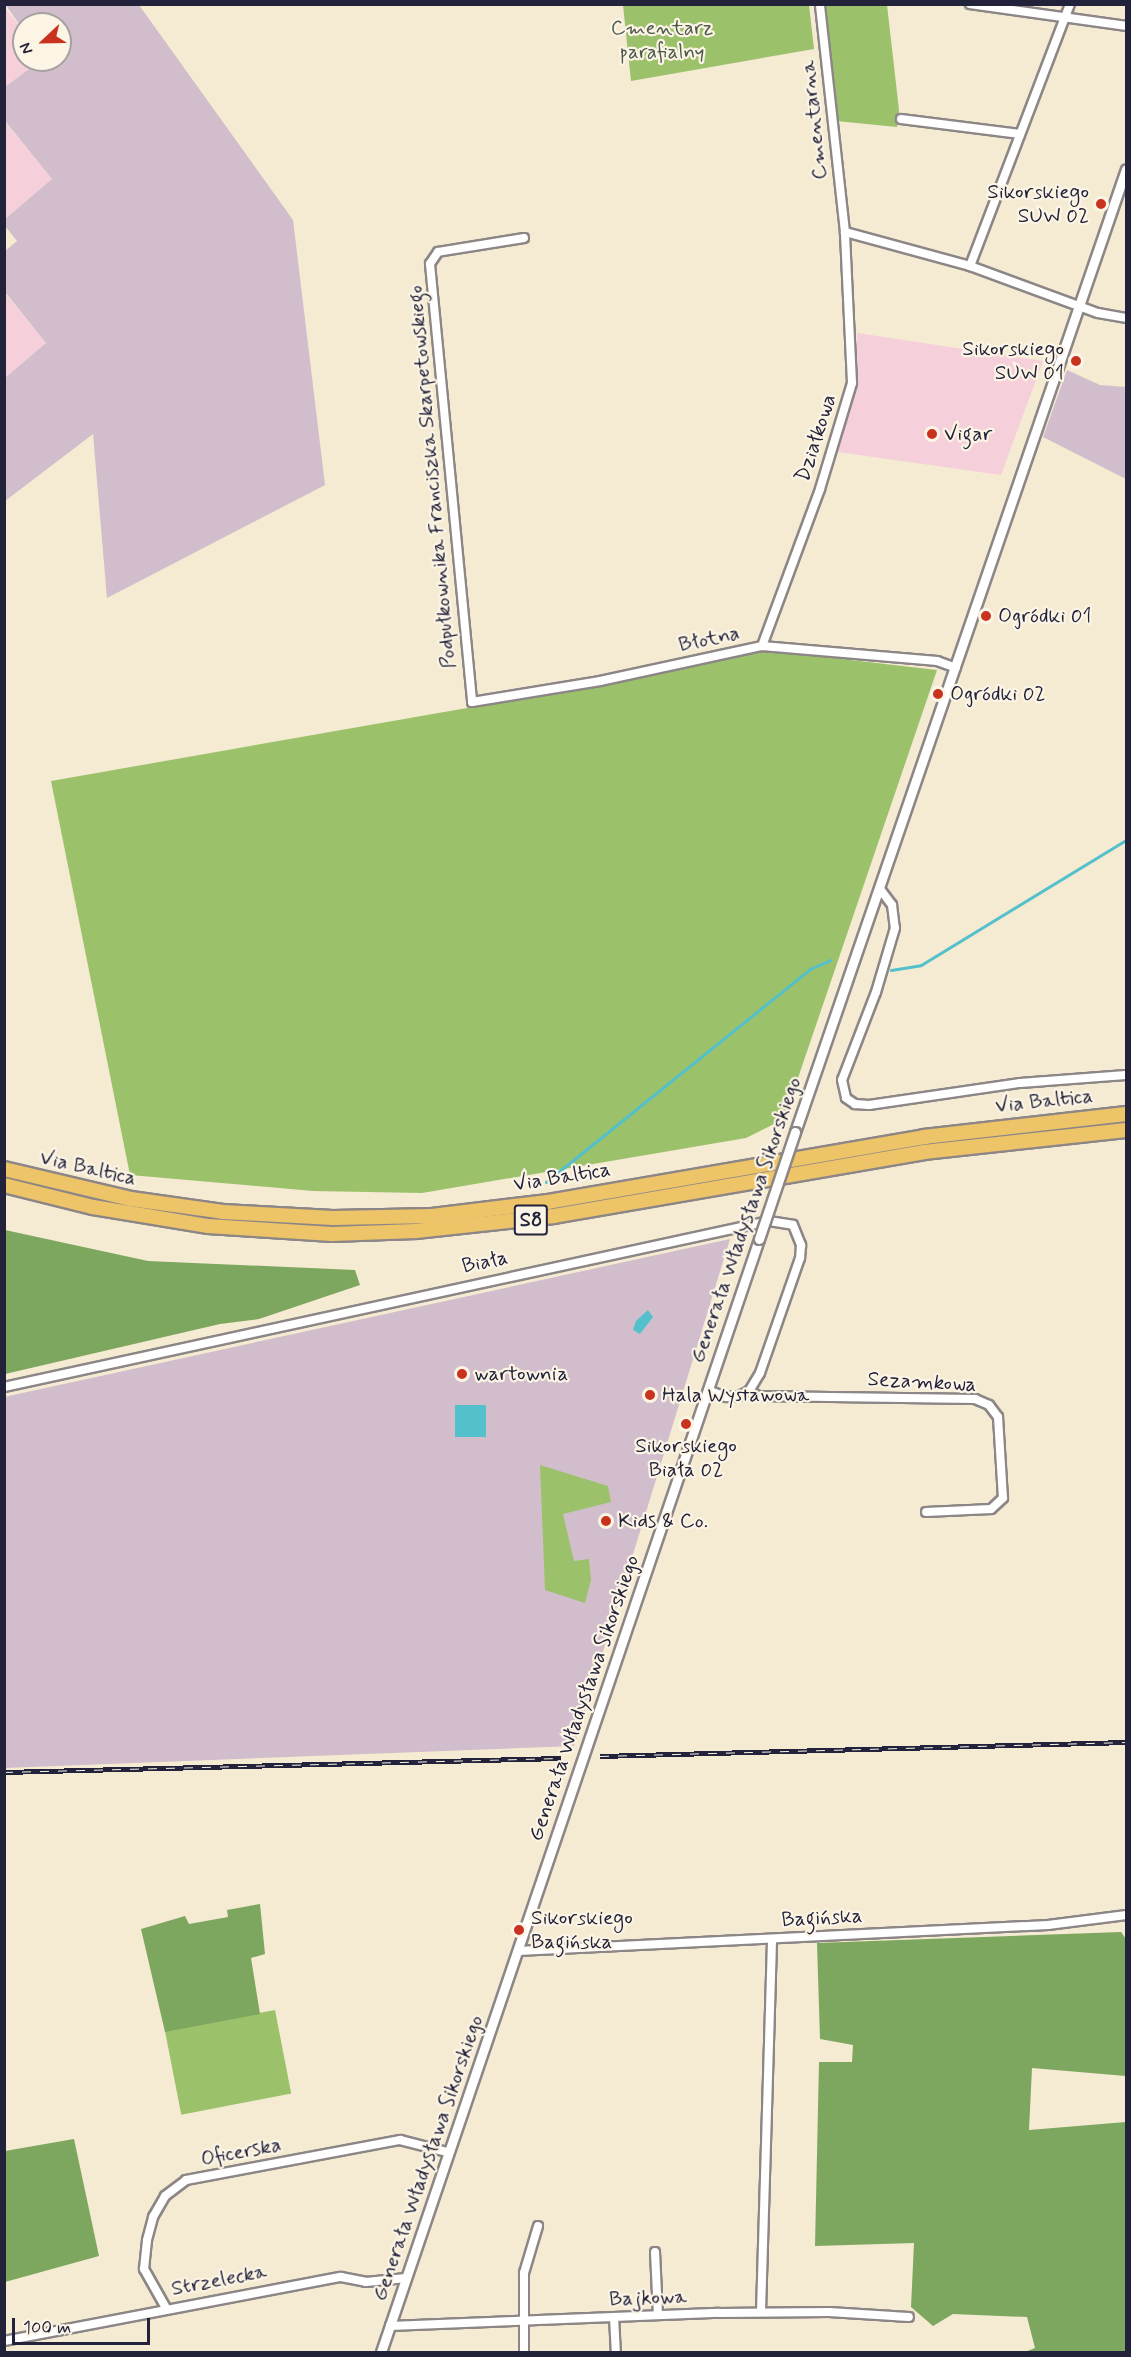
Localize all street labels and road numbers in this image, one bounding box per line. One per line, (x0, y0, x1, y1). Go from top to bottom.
street label: Cmentarna (795, 59, 833, 181)
street label: Podpułkownika Franciszka Skarpetowskiego (402, 281, 462, 673)
street label: Działkowa (790, 391, 842, 485)
street label: Błotna (676, 620, 742, 658)
street label: Generała Władysława Sikorskiego (684, 1071, 808, 1369)
street label: Via Baltica (995, 1083, 1093, 1119)
street label: Via Baltica (38, 1145, 138, 1191)
street label: Via Baltica (512, 1157, 612, 1197)
road number: S8 (513, 1203, 549, 1237)
street label: Biała (460, 1245, 510, 1279)
street label: Sezamkowa (867, 1367, 977, 1397)
street label: Generała Władysława Sikorskiego (522, 1549, 646, 1847)
street label: Bagińska (781, 1903, 863, 1933)
street label: Generała Władysława Sikorskiego (366, 2009, 490, 2307)
street label: Oficerska (199, 2132, 283, 2172)
street label: Strzelecka (169, 2258, 269, 2302)
street label: Bajkowa (609, 2284, 687, 2312)

